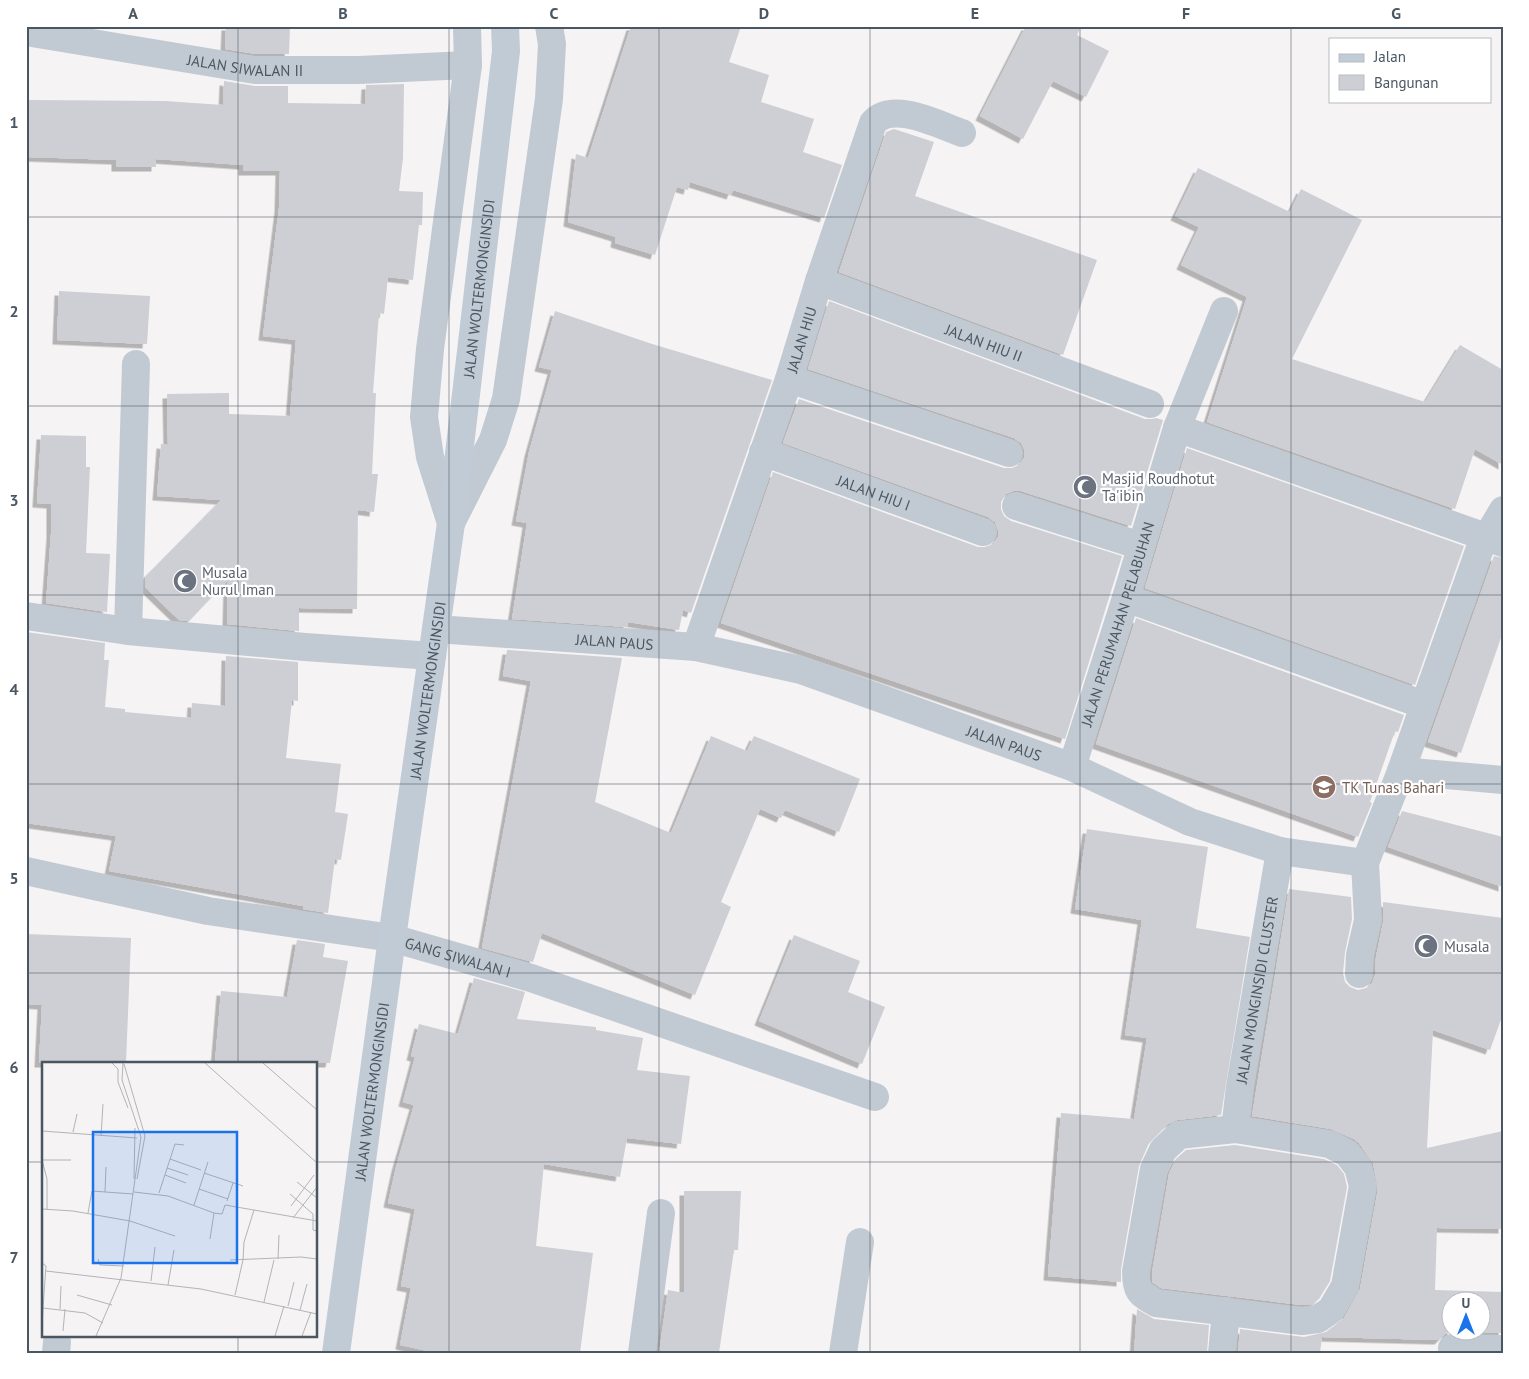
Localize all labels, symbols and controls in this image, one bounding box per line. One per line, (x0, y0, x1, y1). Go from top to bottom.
text: A (128, 3, 138, 23)
text: B (338, 3, 348, 23)
text: C (550, 3, 559, 23)
text: D (759, 3, 769, 23)
text: E (971, 3, 979, 23)
text: F (1182, 3, 1190, 23)
text: G (1391, 3, 1401, 23)
legend (1329, 38, 1492, 102)
text: Jalan (1373, 47, 1406, 66)
street label: JALAN SIWALAN II (185, 49, 303, 80)
text: Bangunan (1374, 73, 1438, 92)
text: 1 (9, 112, 19, 132)
street label: JALAN WOLTERMONGINSIDI (458, 198, 498, 380)
text: 2 (9, 301, 19, 321)
street label: JALAN HIU (782, 304, 820, 376)
street label: JALAN HIU II (942, 319, 1025, 365)
place label: Masjid Roudhotut Ta'ibin (1102, 469, 1215, 505)
street label: JALAN HIU I (834, 470, 913, 514)
mosque icon: Masjid Roudhotut Ta'ibin (1072, 474, 1098, 500)
text: 3 (9, 490, 19, 510)
street label: JALAN PERUMAHAN PELABUHAN (1076, 519, 1158, 730)
place label: Musala Nurul Iman (202, 563, 274, 599)
mosque icon: Musala Nurul Iman (172, 568, 198, 594)
street label: JALAN WOLTERMONGINSIDI (405, 600, 449, 782)
street label: JALAN PAUS (574, 629, 654, 654)
text: 4 (9, 679, 19, 699)
street label: JALAN PAUS (963, 720, 1044, 765)
school or university icon: TK Tunas Bahari (1311, 774, 1337, 800)
place label: TK Tunas Bahari (1342, 778, 1444, 797)
text: 5 (9, 868, 19, 888)
street label: JALAN MONGINSIDI CLUSTER (1231, 894, 1282, 1086)
street label: GANG SIWALAN I (403, 933, 513, 981)
mosque icon: Musala (1413, 933, 1439, 959)
place label: Musala (1444, 937, 1490, 956)
street label: JALAN WOLTERMONGINSIDI (350, 1001, 393, 1183)
text: 6 (9, 1057, 19, 1077)
inset map (42, 1062, 318, 1336)
text: 7 (9, 1247, 19, 1267)
north arrow (1442, 1292, 1492, 1342)
text: U (1462, 1294, 1470, 1312)

